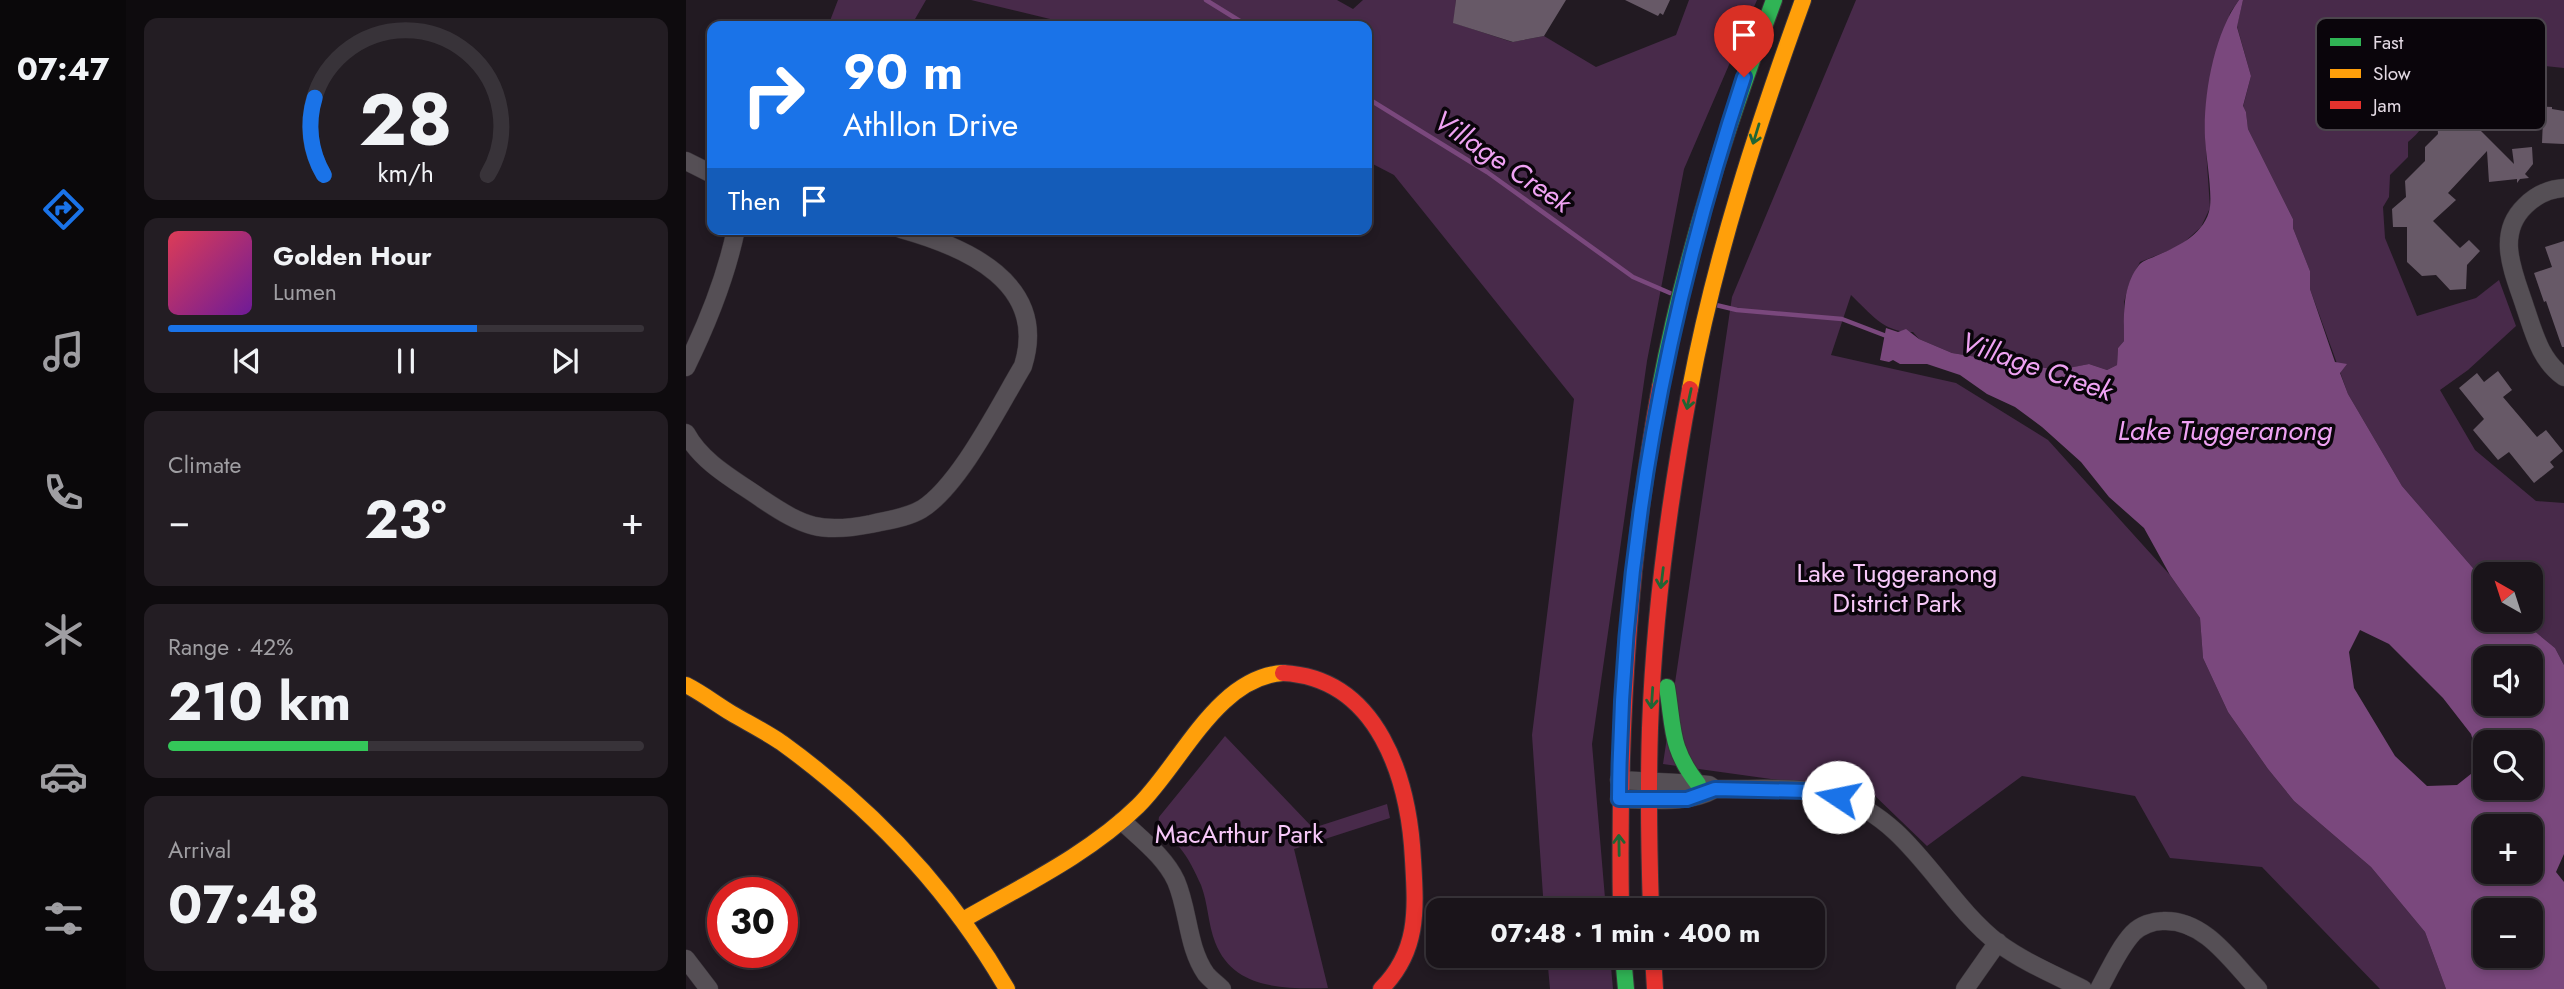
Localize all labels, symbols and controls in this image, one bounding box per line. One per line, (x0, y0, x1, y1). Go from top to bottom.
pin (1714, 5, 1774, 77)
icon: arrive (1725, 16, 1763, 54)
legend (2316, 18, 2546, 130)
text: Fast (2373, 29, 2404, 56)
text: 90 m (843, 37, 963, 107)
text: 07:47 (17, 46, 109, 92)
icon: right (728, 49, 819, 140)
text: Slow (2373, 60, 2411, 87)
text: 28 (359, 67, 453, 172)
text: Jam (2370, 92, 2402, 119)
water label: Village Creek (1426, 100, 1581, 223)
text: Athllon Drive (843, 102, 1018, 148)
one-way arrow (1749, 123, 1762, 145)
text: km/h (378, 155, 434, 191)
text: Then (728, 182, 781, 220)
icon: arrive (795, 182, 833, 220)
icon: directions (39, 185, 88, 234)
text: Golden Hour (273, 237, 432, 275)
text: Lumen (273, 275, 337, 309)
water label: Village Creek (1955, 321, 2119, 412)
icon: music (39, 327, 88, 376)
icon: previous (228, 342, 266, 380)
icon: pause (387, 342, 425, 380)
icon: next (546, 342, 584, 380)
one-way arrow (1682, 387, 1695, 410)
water label: Lake Tuggeranong (2118, 410, 2333, 451)
text: Climate (168, 448, 241, 482)
icon: phone (39, 468, 88, 517)
text: 23° (365, 482, 446, 558)
text: − (168, 493, 190, 548)
text: + (621, 493, 644, 548)
park label: Lake Tuggeranong District Park (1797, 554, 1997, 622)
north arrow (2473, 562, 2543, 632)
map controls (2473, 562, 2543, 968)
one-way arrow (1656, 567, 1669, 589)
icon: climate (39, 610, 88, 659)
text: Range · 42% (168, 630, 293, 664)
button: sound (2473, 646, 2543, 716)
text: 210 km (168, 664, 351, 740)
one-way arrow (1645, 686, 1658, 709)
button: search (2473, 730, 2543, 800)
icon: car (39, 752, 88, 801)
position arrow (1801, 760, 1875, 834)
button: + (2473, 814, 2543, 884)
park label: MacArthur Park (1155, 815, 1324, 853)
text: Arrival (168, 833, 231, 867)
one-way arrow (1612, 834, 1626, 857)
text: 07:48 (168, 867, 319, 943)
speed limit sign: 30 (707, 877, 798, 968)
icon: filters (39, 894, 88, 943)
button: − (2473, 898, 2543, 968)
text: 07:48 · 1 min · 400 m (1491, 914, 1760, 952)

